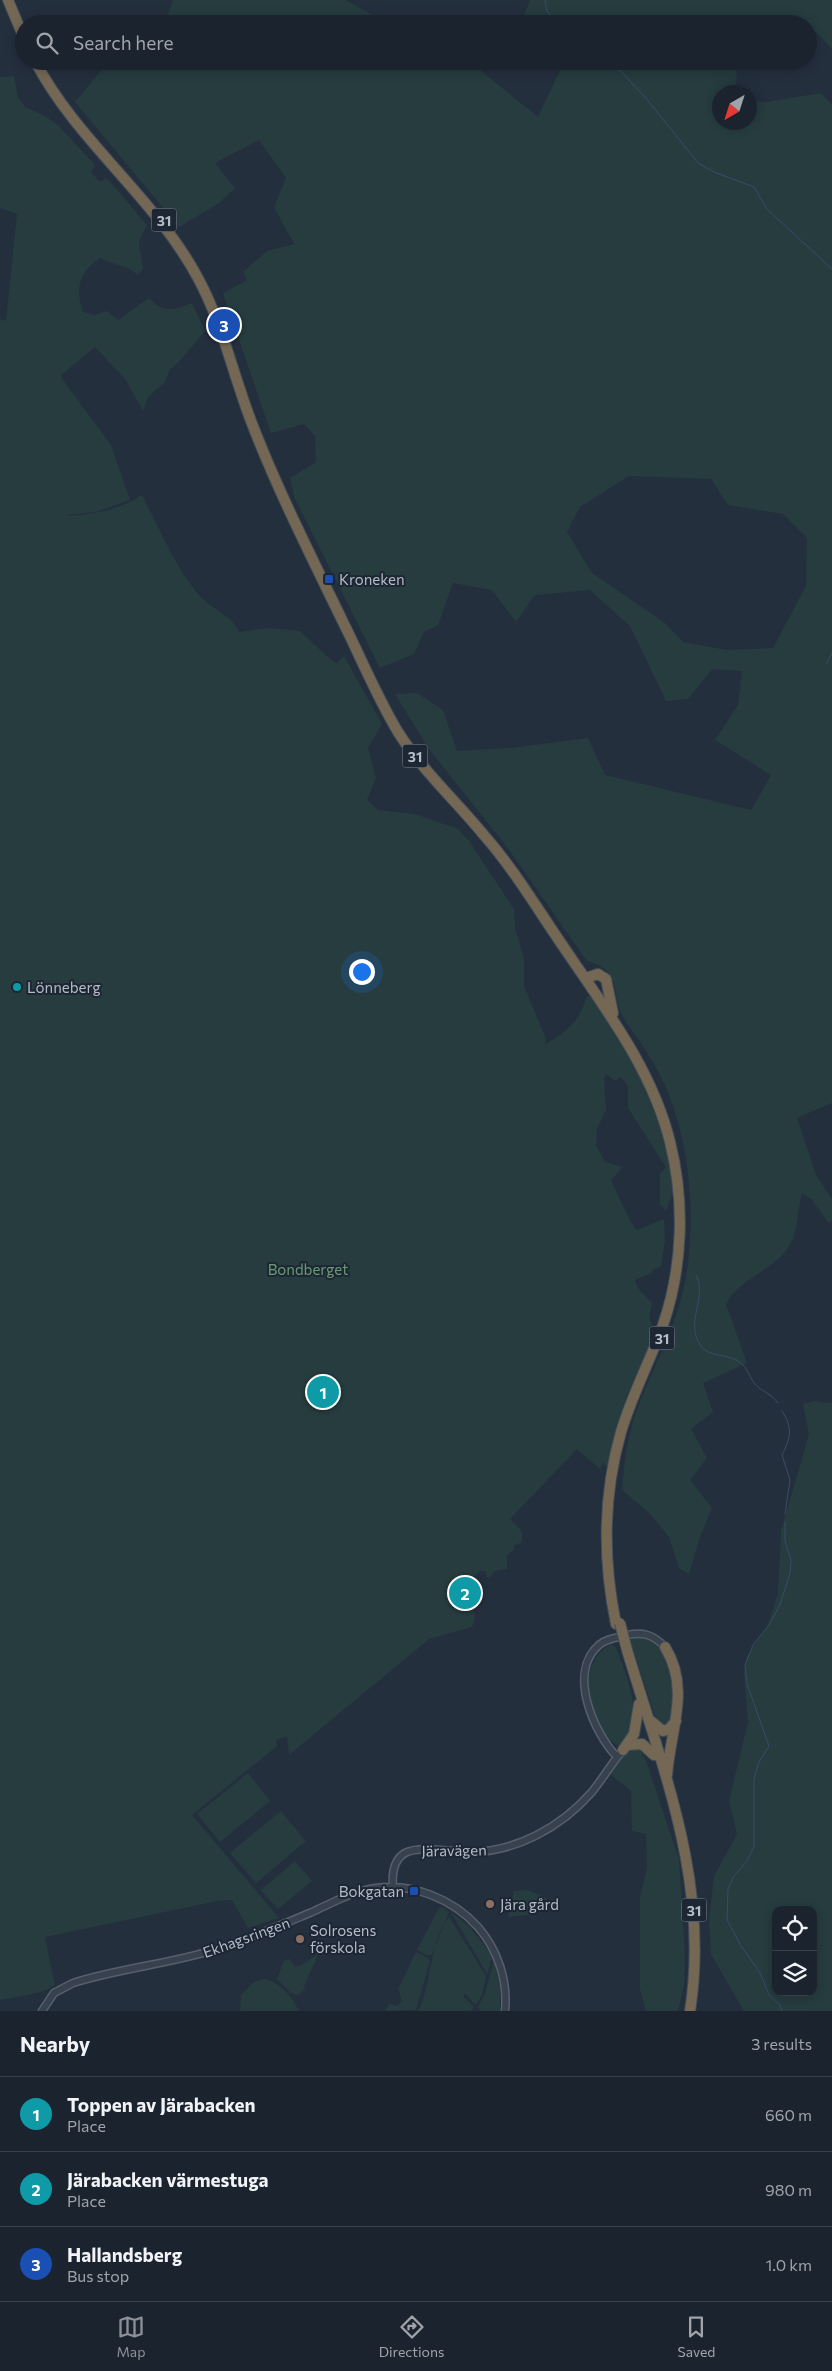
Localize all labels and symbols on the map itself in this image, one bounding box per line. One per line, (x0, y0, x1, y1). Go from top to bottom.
north arrow (712, 85, 757, 130)
road number: 31 (152, 208, 176, 232)
pin: 3 (208, 306, 240, 344)
place label: Kroneken (339, 570, 405, 588)
marker: Kroneken (323, 573, 335, 585)
road number: 31 (402, 744, 428, 768)
your location (349, 959, 375, 985)
place label: Lönneberg (27, 978, 101, 996)
marker: Lönneberg (11, 981, 23, 993)
park label: Bondberget (268, 1260, 348, 1278)
road number: 31 (650, 1326, 674, 1350)
pin: 1 (307, 1373, 339, 1411)
pin: 2 (449, 1574, 481, 1612)
street label: Järavägen (421, 1840, 487, 1860)
place label: Bokgatan (339, 1882, 404, 1900)
marker: Bokgatan (408, 1885, 420, 1897)
place label: Jära gård (500, 1895, 559, 1913)
marker: Jära gård (484, 1898, 496, 1910)
road number: 31 (682, 1898, 706, 1922)
street label: Ekhagsringen (200, 1913, 292, 1961)
place label: Solrosens förskola (310, 1921, 376, 1956)
marker: Solrosens förskola (294, 1933, 306, 1945)

